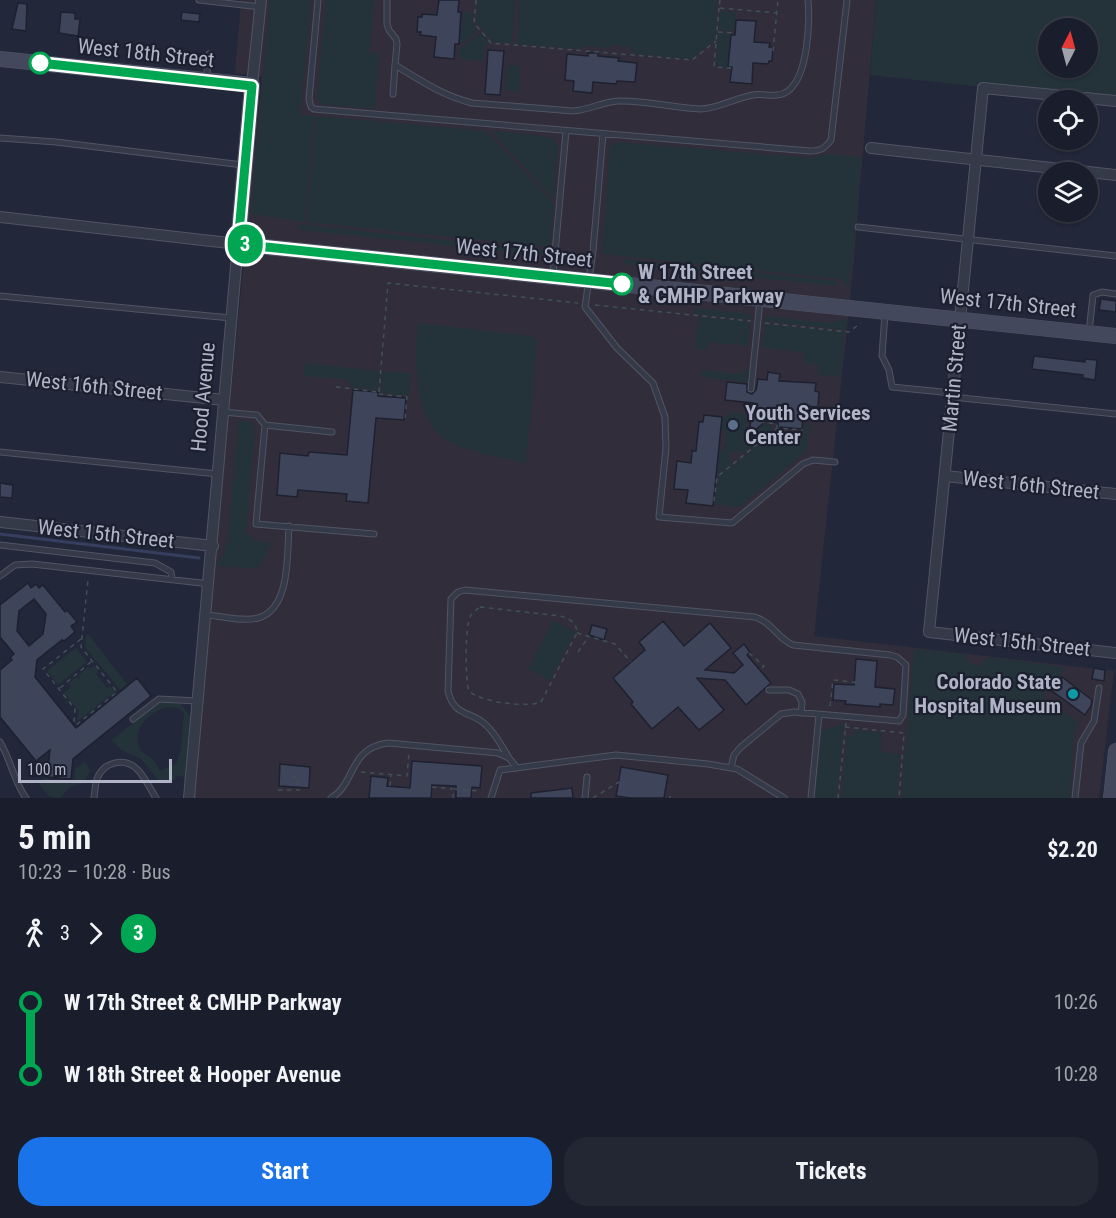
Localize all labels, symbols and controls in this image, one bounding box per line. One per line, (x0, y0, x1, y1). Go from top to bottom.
north arrow (1038, 18, 1098, 78)
map controls (1038, 18, 1098, 222)
street label: West 18th Street (76, 34, 216, 72)
unlabelled marker (29, 52, 51, 74)
button: locate (1038, 90, 1098, 150)
button: layers (1038, 162, 1098, 222)
line badge: 3 (226, 224, 264, 264)
text: 3 (240, 232, 250, 256)
street label: West 17th Street (454, 234, 594, 272)
place label: W 17th Street & CMHP Parkway (638, 260, 784, 308)
marker: W 17th Street & CMHP Parkway (611, 273, 633, 295)
street label: West 17th Street (938, 284, 1078, 322)
street label: Martin Street (937, 323, 971, 433)
street label: Hood Avenue (186, 341, 220, 453)
street label: West 16th Street (24, 367, 164, 405)
place label: Youth Services Center (745, 401, 871, 449)
marker: Youth Services Center (726, 418, 740, 432)
street label: West 16th Street (961, 466, 1101, 504)
street label: West 15th Street (36, 515, 176, 553)
street label: West 15th Street (952, 623, 1092, 661)
place label: Colorado State Hospital Museum (914, 670, 1061, 718)
marker: Colorado State Hospital Museum (1066, 687, 1080, 701)
scale bar (18, 756, 172, 784)
text: 100 m (27, 760, 66, 779)
text: 5 min (18, 818, 91, 857)
text: $2.20 (1047, 837, 1098, 862)
text: 10:23 – 10:28 · Bus (18, 860, 171, 884)
icon: walk (18, 917, 51, 950)
icon: forward (79, 917, 112, 950)
text: 3 (60, 921, 70, 945)
text: 3 (133, 921, 144, 945)
text: W 17th Street & CMHP Parkway (64, 990, 342, 1015)
text: 10:26 (1054, 990, 1098, 1014)
text: W 18th Street & Hooper Avenue (64, 1062, 341, 1087)
text: 10:28 (1054, 1062, 1098, 1086)
button: Start (18, 1137, 552, 1206)
button: Tickets (564, 1137, 1098, 1206)

